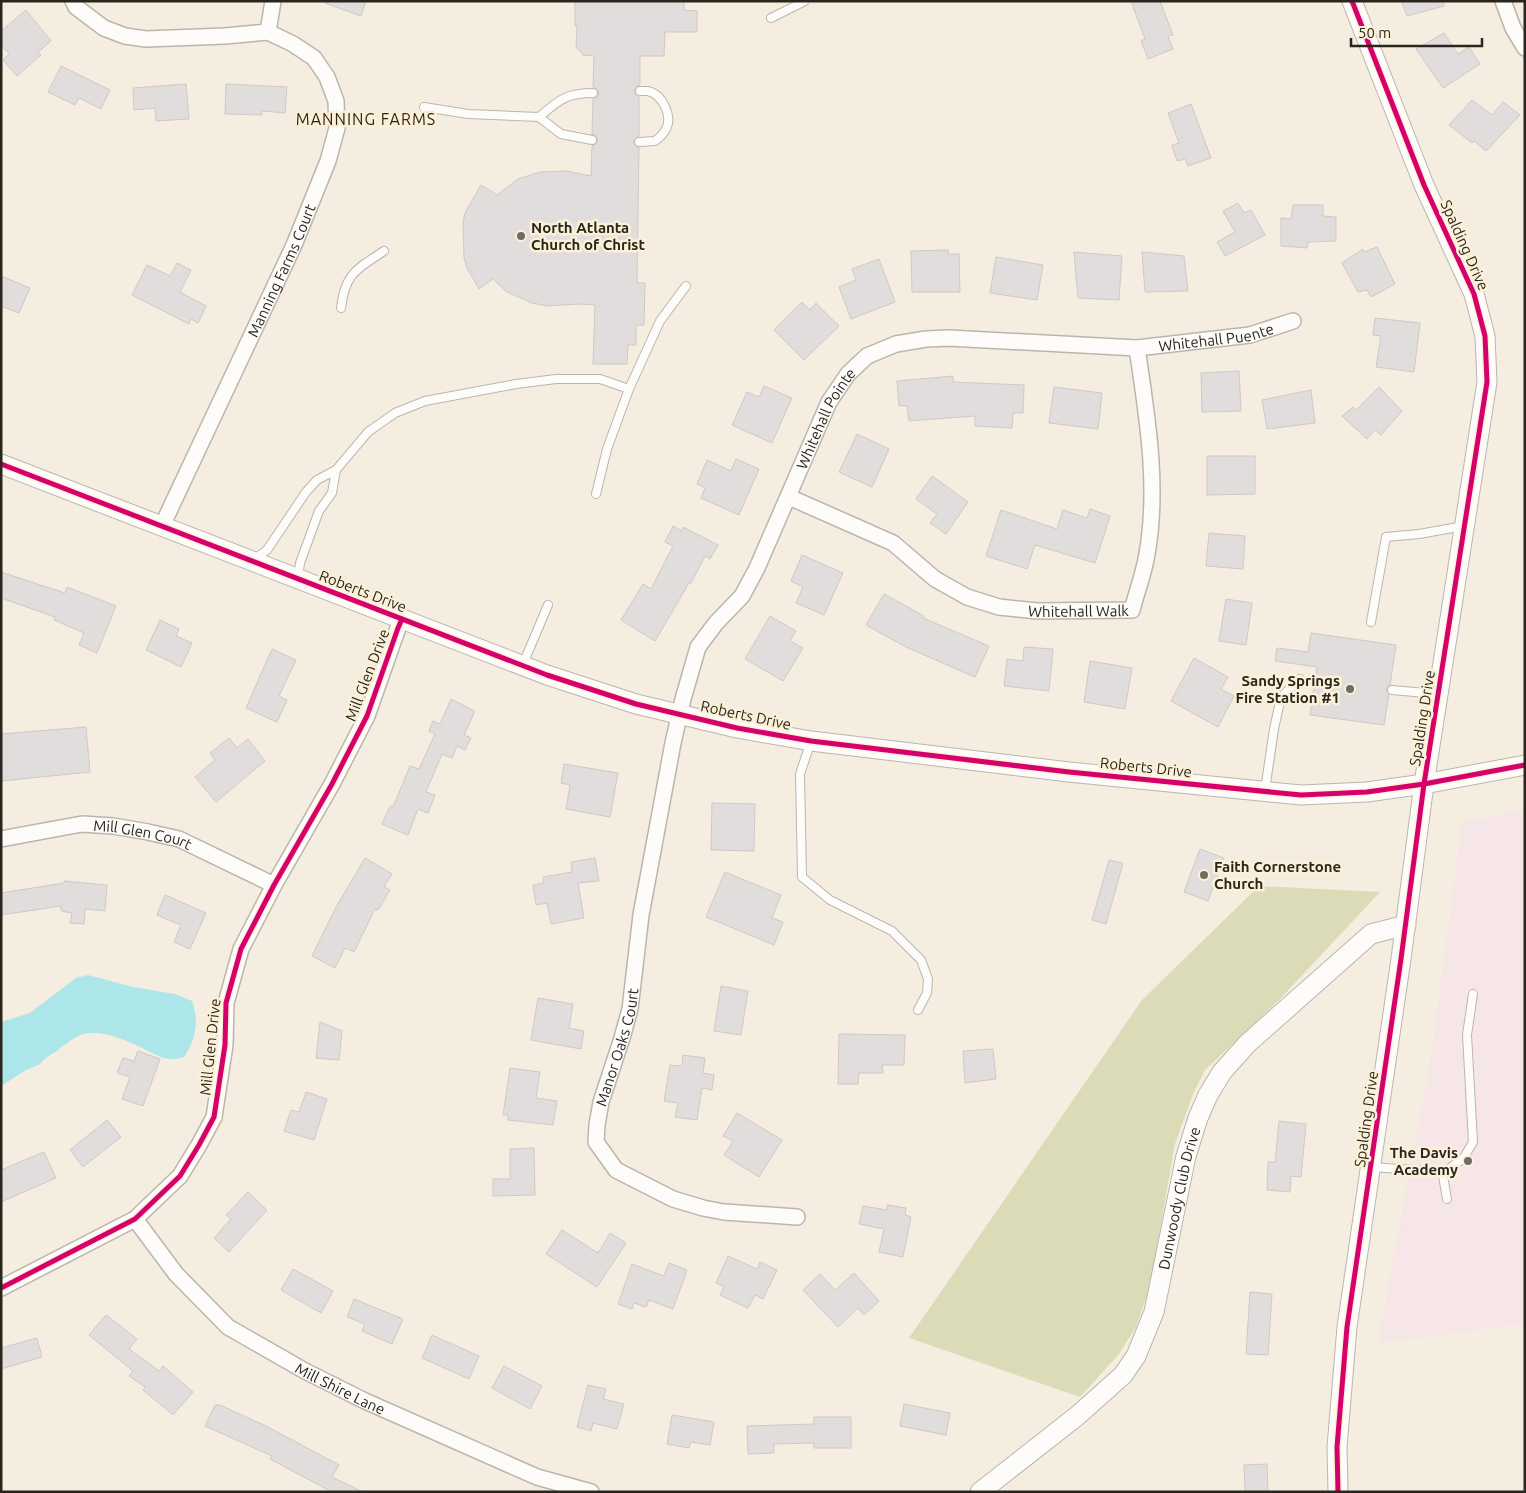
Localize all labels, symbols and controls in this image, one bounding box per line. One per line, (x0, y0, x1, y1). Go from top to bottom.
scale bar (1351, 15, 1482, 47)
text: 50 m (1358, 24, 1391, 41)
district label: MANNING FARMS (296, 110, 436, 128)
street label: Spalding Drive (1438, 197, 1492, 293)
street label: Manning Farms Court (244, 201, 318, 340)
place label: North Atlanta Church of Christ (531, 219, 645, 253)
marker: North Atlanta Church of Christ (515, 230, 527, 242)
street label: Whitehall Puente (1157, 319, 1276, 354)
street label: Whitehall Pointe (793, 364, 858, 471)
street label: Roberts Drive (317, 567, 409, 615)
street label: Whitehall Walk (1027, 602, 1129, 620)
street label: Mill Glen Drive (342, 626, 392, 724)
street label: Spalding Drive (1406, 669, 1438, 767)
place label: Sandy Springs Fire Station #1 (1235, 672, 1340, 706)
marker: Sandy Springs Fire Station #1 (1344, 683, 1356, 695)
street label: Roberts Drive (699, 697, 793, 733)
street label: Roberts Drive (1099, 754, 1193, 780)
street label: Mill Glen Court (93, 816, 195, 853)
place label: Faith Cornerstone Church (1214, 858, 1341, 892)
marker: Faith Cornerstone Church (1198, 869, 1210, 881)
street label: Manor Oaks Court (592, 987, 641, 1108)
street label: Mill Glen Drive (196, 998, 224, 1096)
street label: Spalding Drive (1351, 1070, 1381, 1168)
street label: Dunwoody Club Drive (1154, 1125, 1203, 1271)
place label: The Davis Academy (1390, 1144, 1458, 1178)
marker: The Davis Academy (1462, 1155, 1474, 1167)
street label: Mill Shire Lane (293, 1359, 388, 1417)

